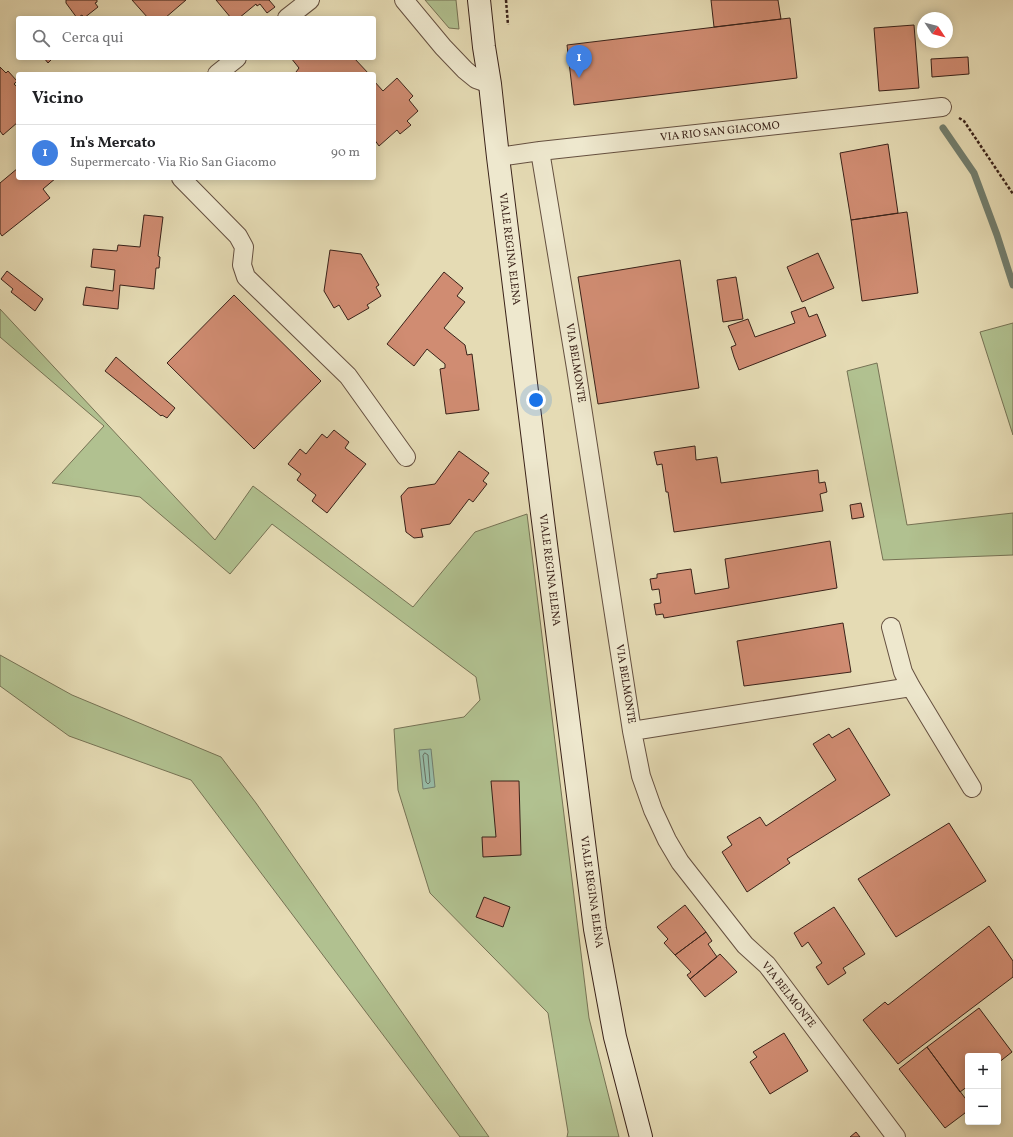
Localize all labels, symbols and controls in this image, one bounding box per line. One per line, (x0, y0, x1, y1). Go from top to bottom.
north arrow (917, 12, 953, 48)
search box (16, 16, 376, 60)
icon: search (30, 27, 52, 49)
text: Cerca qui (62, 28, 124, 49)
pin: 1 (566, 45, 592, 78)
text: Vicino (32, 87, 83, 110)
street label: VIA RIO SAN GIACOMO (660, 118, 780, 146)
text: In's Mercato (70, 133, 156, 154)
text: 1 (42, 144, 48, 162)
text: 90 m (331, 144, 360, 162)
text: Supermercato · Via Rio San Giacomo (70, 154, 276, 172)
street label: VIALE REGINA ELENA (495, 192, 523, 306)
street label: VIA BELMONTE (561, 322, 589, 404)
your location (526, 390, 546, 410)
street label: VIALE REGINA ELENA (535, 513, 563, 627)
street label: VIA BELMONTE (611, 643, 639, 725)
street label: VIALE REGINA ELENA (576, 835, 606, 949)
street label: VIA BELMONTE (757, 959, 819, 1032)
map controls (965, 1053, 1001, 1125)
button: + (965, 1053, 1001, 1089)
button: − (965, 1089, 1001, 1125)

